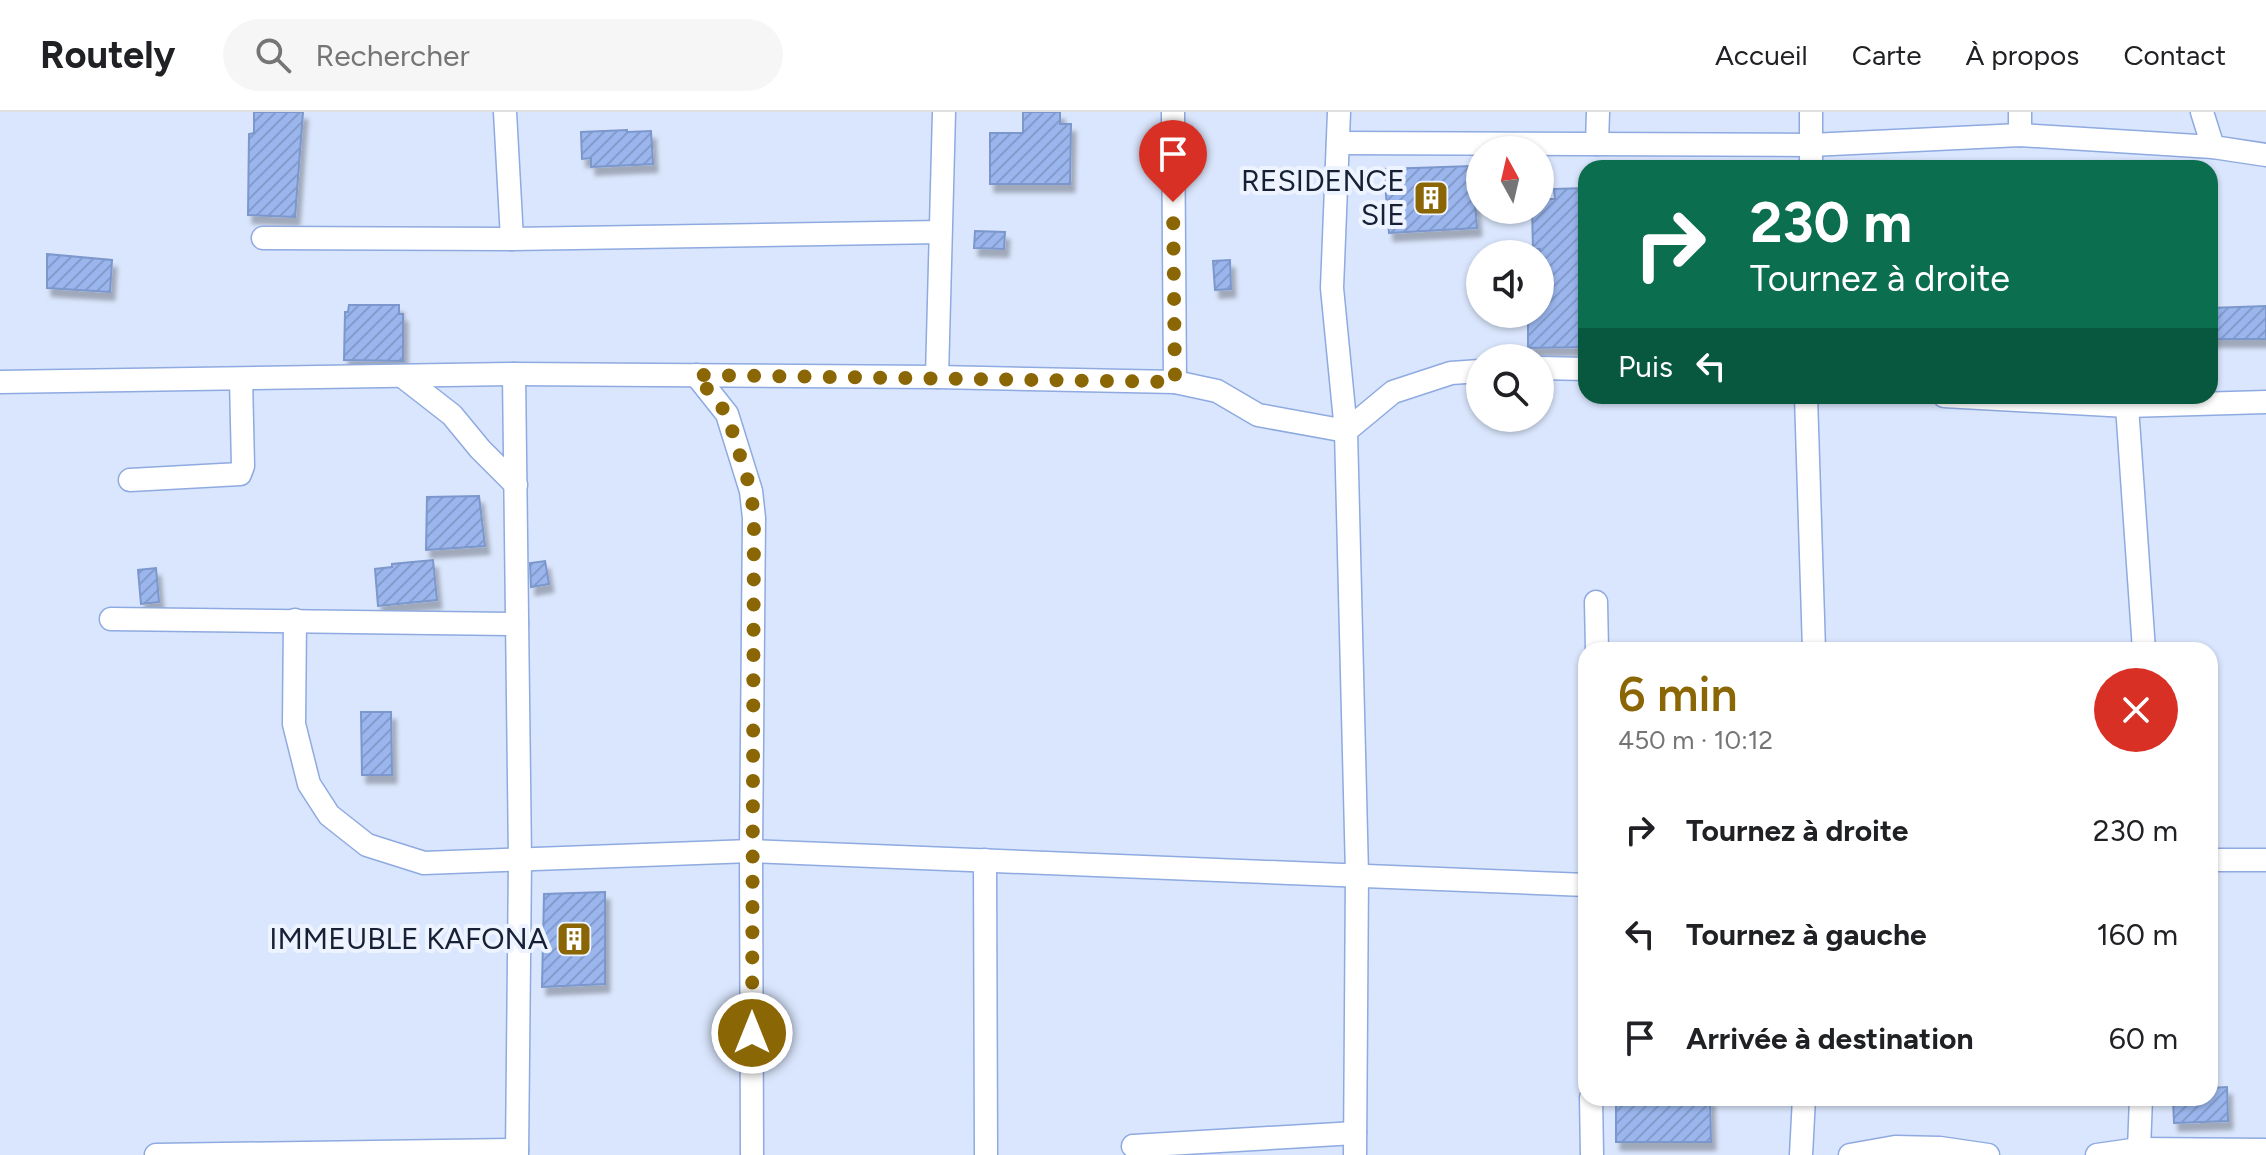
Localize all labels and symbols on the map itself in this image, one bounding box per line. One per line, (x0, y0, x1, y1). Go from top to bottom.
pin (1139, 120, 1207, 202)
north arrow (1466, 136, 1554, 224)
place label: RESIDENCE SIE (1241, 162, 1405, 233)
building icon: RESIDENCE SIE (1412, 179, 1450, 217)
place label: IMMEUBLE KAFONA (269, 920, 549, 957)
building icon: IMMEUBLE KAFONA (555, 920, 593, 958)
position arrow (710, 991, 794, 1075)

